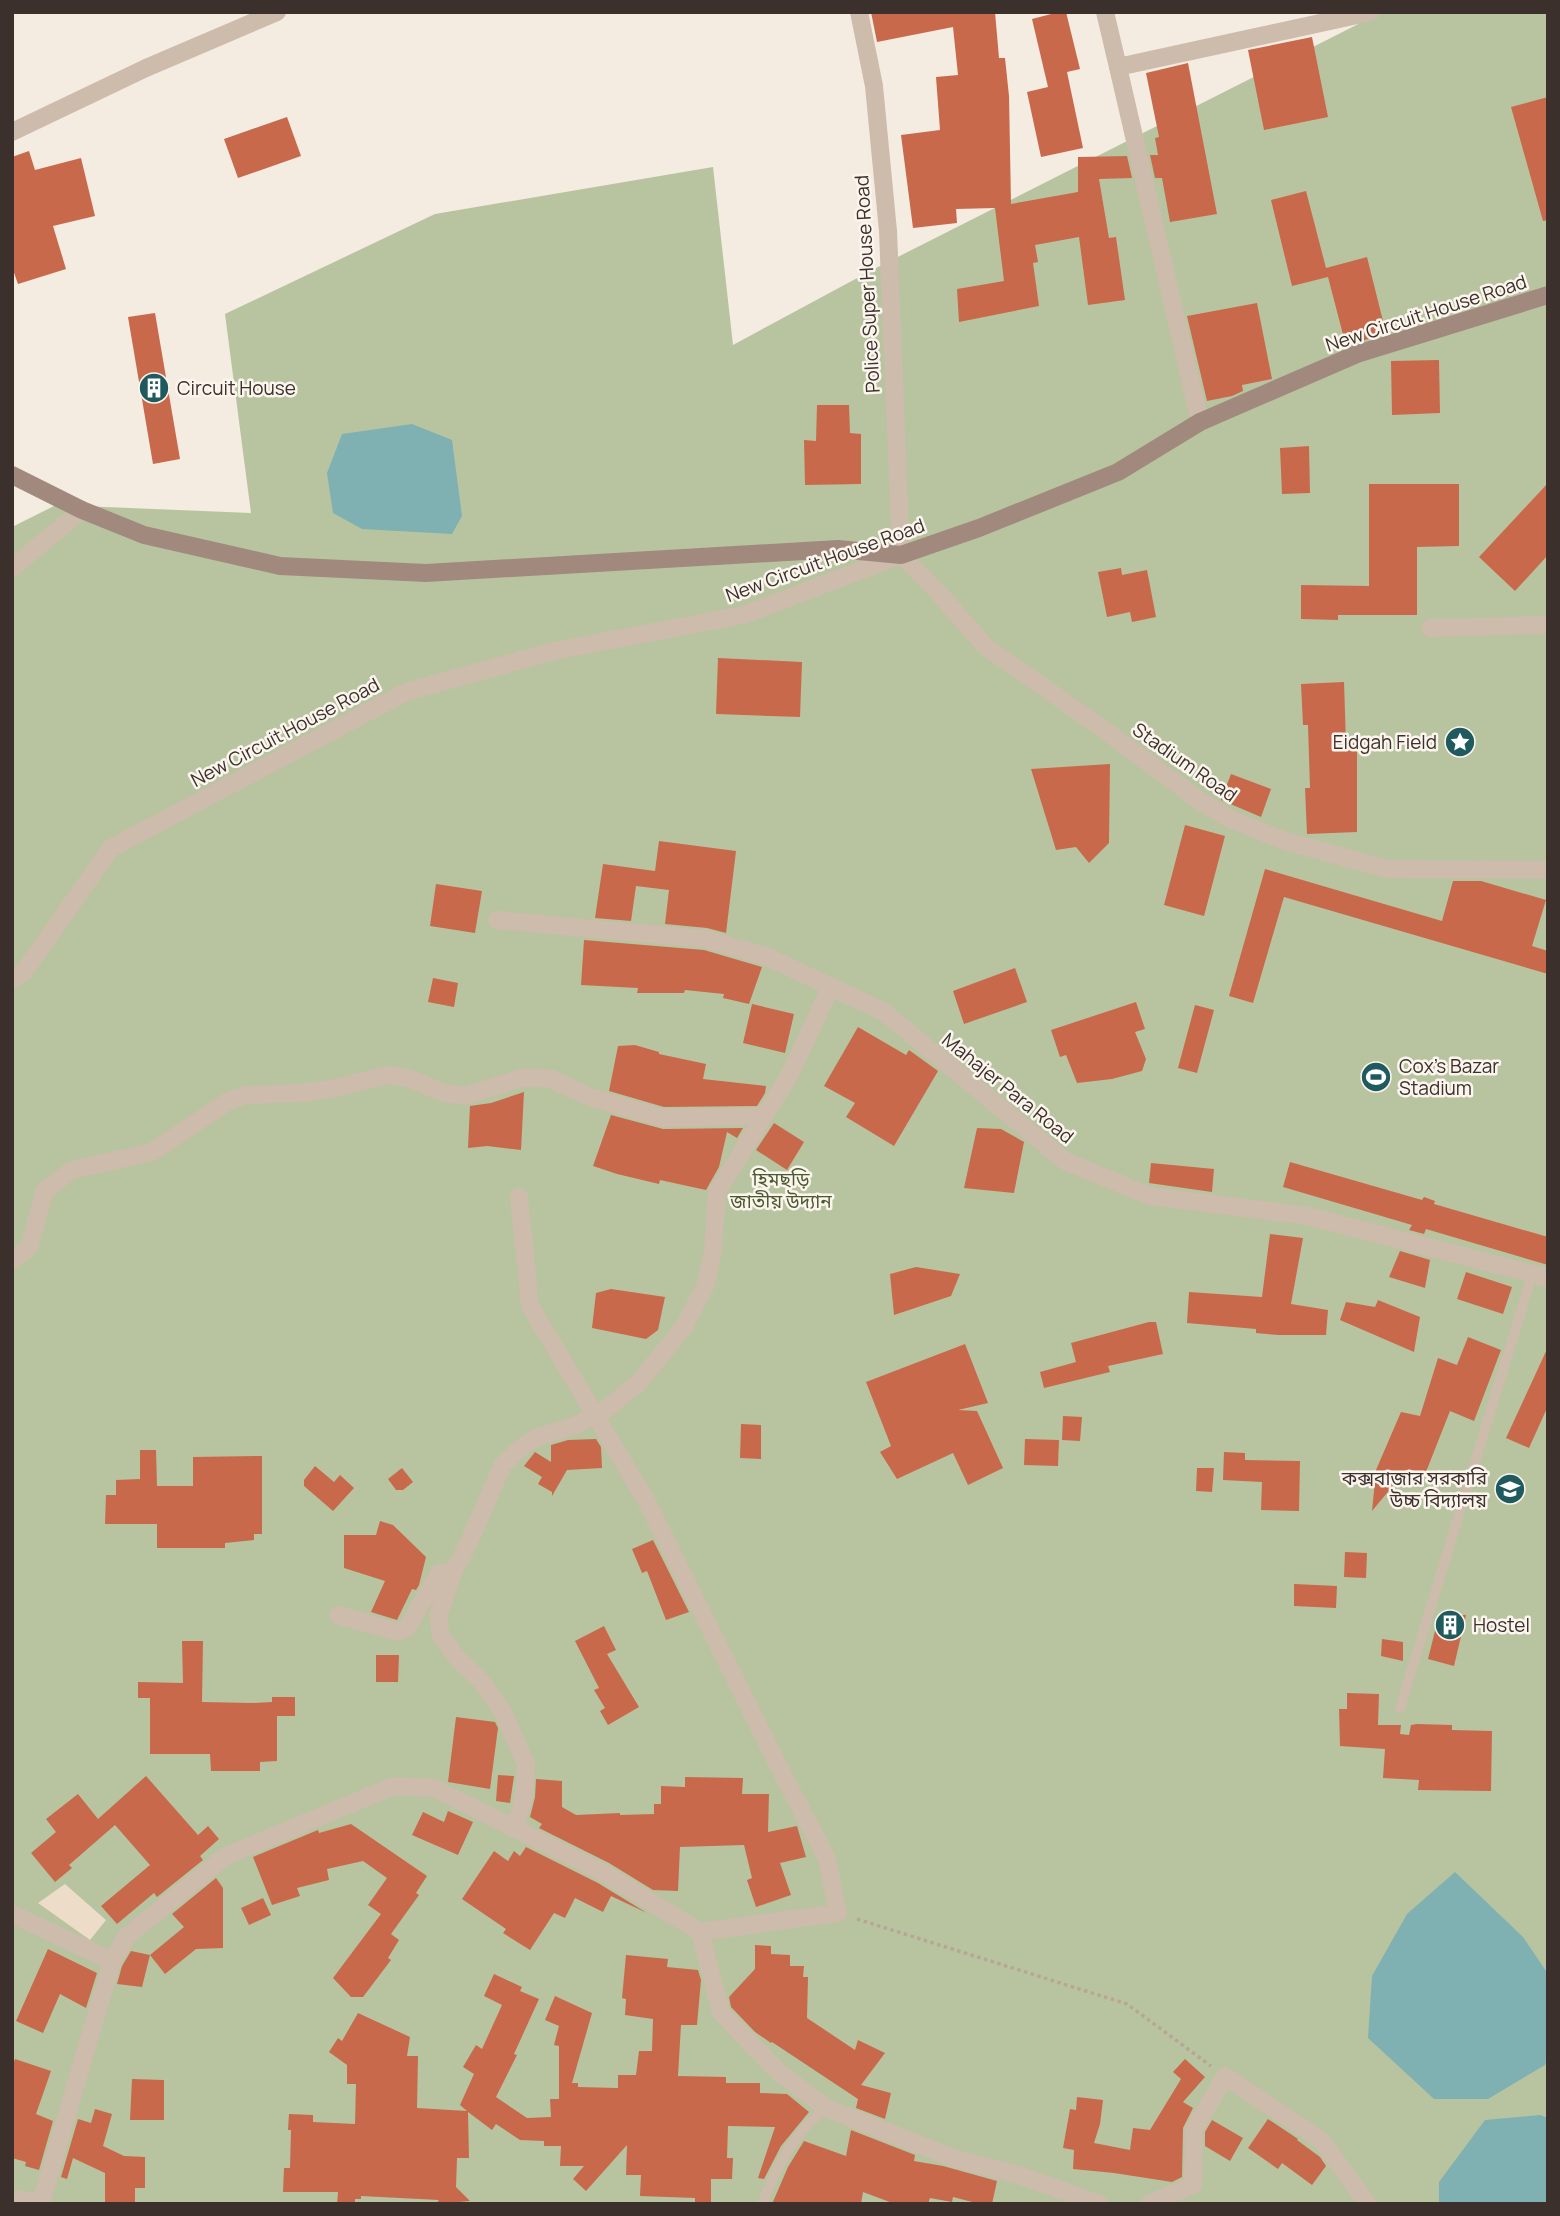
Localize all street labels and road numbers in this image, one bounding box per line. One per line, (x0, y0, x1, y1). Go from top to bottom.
street label: Police Super House Road (848, 174, 886, 394)
street label: New Circuit House Road (1322, 268, 1530, 358)
street label: New Circuit House Road (722, 512, 928, 608)
street label: New Circuit House Road (186, 671, 384, 793)
street label: Stadium Road (1128, 716, 1242, 808)
street label: Mahajer Para Road (937, 1027, 1079, 1149)

